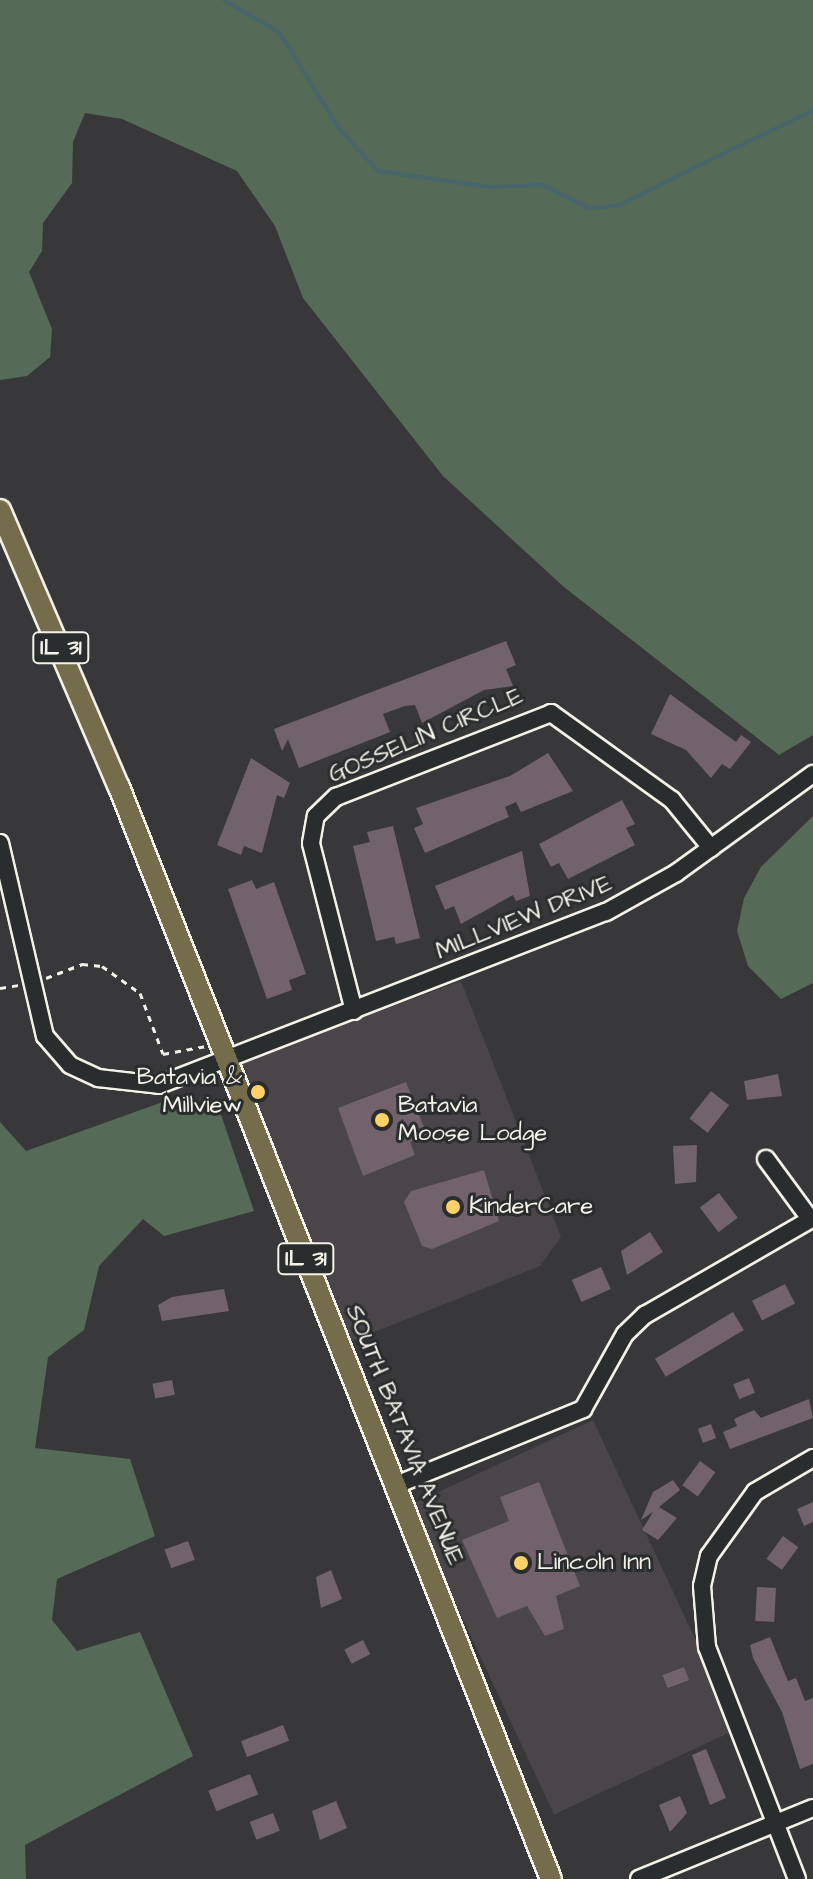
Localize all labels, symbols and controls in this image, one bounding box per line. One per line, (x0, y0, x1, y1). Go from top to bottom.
road number: IL 31 (31, 630, 91, 666)
street label: GOSSELIN CIRCLE (325, 682, 527, 790)
street label: MILLVIEW DRIVE (432, 870, 616, 966)
place label: Batavia & Millview (137, 1064, 242, 1120)
marker: Batavia & Millview (249, 1083, 267, 1101)
place label: Batavia Moose Lodge (398, 1092, 547, 1148)
marker: Batavia Moose Lodge (373, 1111, 391, 1129)
place label: KinderCare (469, 1193, 593, 1221)
marker: KinderCare (444, 1198, 462, 1216)
road number: IL 31 (276, 1241, 336, 1277)
street label: SOUTH BATAVIA AVENUE (339, 1301, 469, 1569)
place label: Lincoln Inn (537, 1549, 651, 1577)
marker: Lincoln Inn (512, 1554, 530, 1572)

